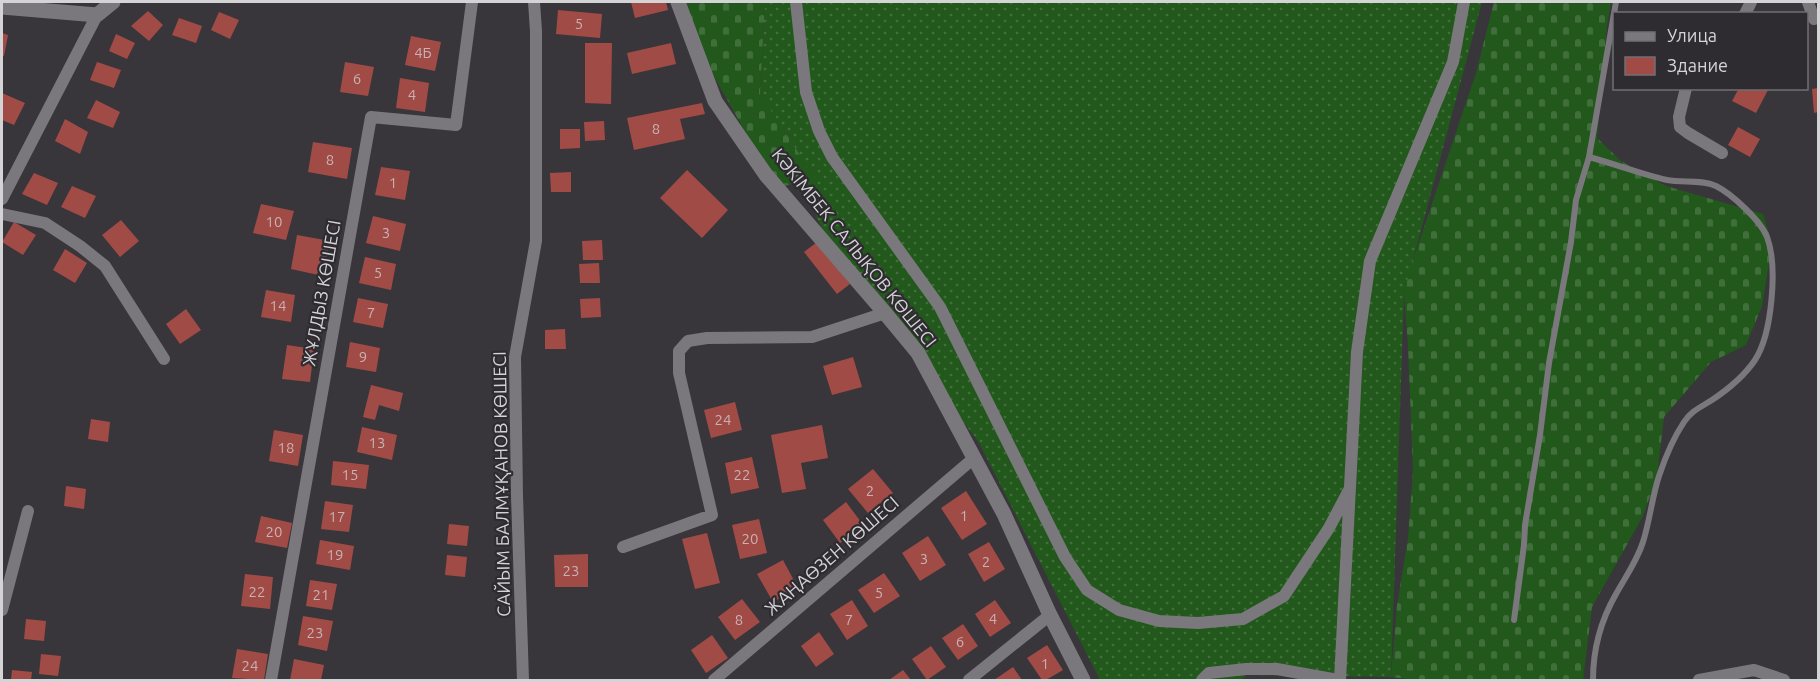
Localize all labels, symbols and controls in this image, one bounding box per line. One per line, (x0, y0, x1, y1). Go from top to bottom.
legend (1613, 12, 1808, 90)
house number: 5 (575, 15, 583, 32)
text: Улица (1667, 25, 1717, 45)
house number: 4Б (414, 44, 432, 61)
text: Здание (1667, 55, 1728, 75)
house number: 6 (353, 70, 361, 87)
house number: 4 (408, 86, 416, 103)
house number: 8 (652, 120, 660, 137)
street label: КӘКІМБЕК САЛЫҚОВ КӨШЕСІ (768, 144, 941, 351)
house number: 8 (326, 151, 334, 168)
house number: 1 (389, 174, 397, 191)
house number: 10 (266, 213, 282, 230)
street label: ЖҰЛДЫЗ КӨШЕСІ (298, 218, 344, 367)
house number: 3 (382, 224, 390, 241)
house number: 5 (374, 264, 382, 281)
house number: 14 (270, 297, 286, 314)
house number: 7 (367, 304, 375, 321)
house number: 9 (359, 348, 367, 365)
street label: САЙЫМ БАЛМҰҚАНОВ КӨШЕСІ (489, 351, 513, 617)
house number: 24 (715, 411, 731, 428)
house number: 13 (369, 434, 385, 451)
house number: 18 (278, 439, 294, 456)
house number: 15 (342, 466, 358, 483)
house number: 22 (734, 466, 750, 483)
house number: 2 (866, 482, 874, 499)
street label: ЖАҢАӨЗЕН КӨШЕСІ (760, 492, 902, 619)
house number: 1 (960, 507, 968, 524)
house number: 17 (329, 508, 345, 525)
house number: 20 (266, 523, 282, 540)
house number: 20 (742, 530, 758, 547)
house number: 19 (327, 546, 343, 563)
house number: 3 (920, 550, 928, 567)
house number: 2 (982, 553, 990, 570)
house number: 23 (563, 562, 579, 579)
house number: 22 (249, 583, 265, 600)
house number: 5 (875, 584, 883, 601)
house number: 21 (313, 586, 329, 603)
house number: 4 (989, 610, 997, 627)
house number: 8 (735, 611, 743, 628)
house number: 7 (845, 611, 853, 628)
house number: 23 (307, 624, 323, 641)
house number: 6 (956, 633, 964, 650)
house number: 1 (1041, 655, 1049, 672)
house number: 24 (242, 657, 258, 674)

